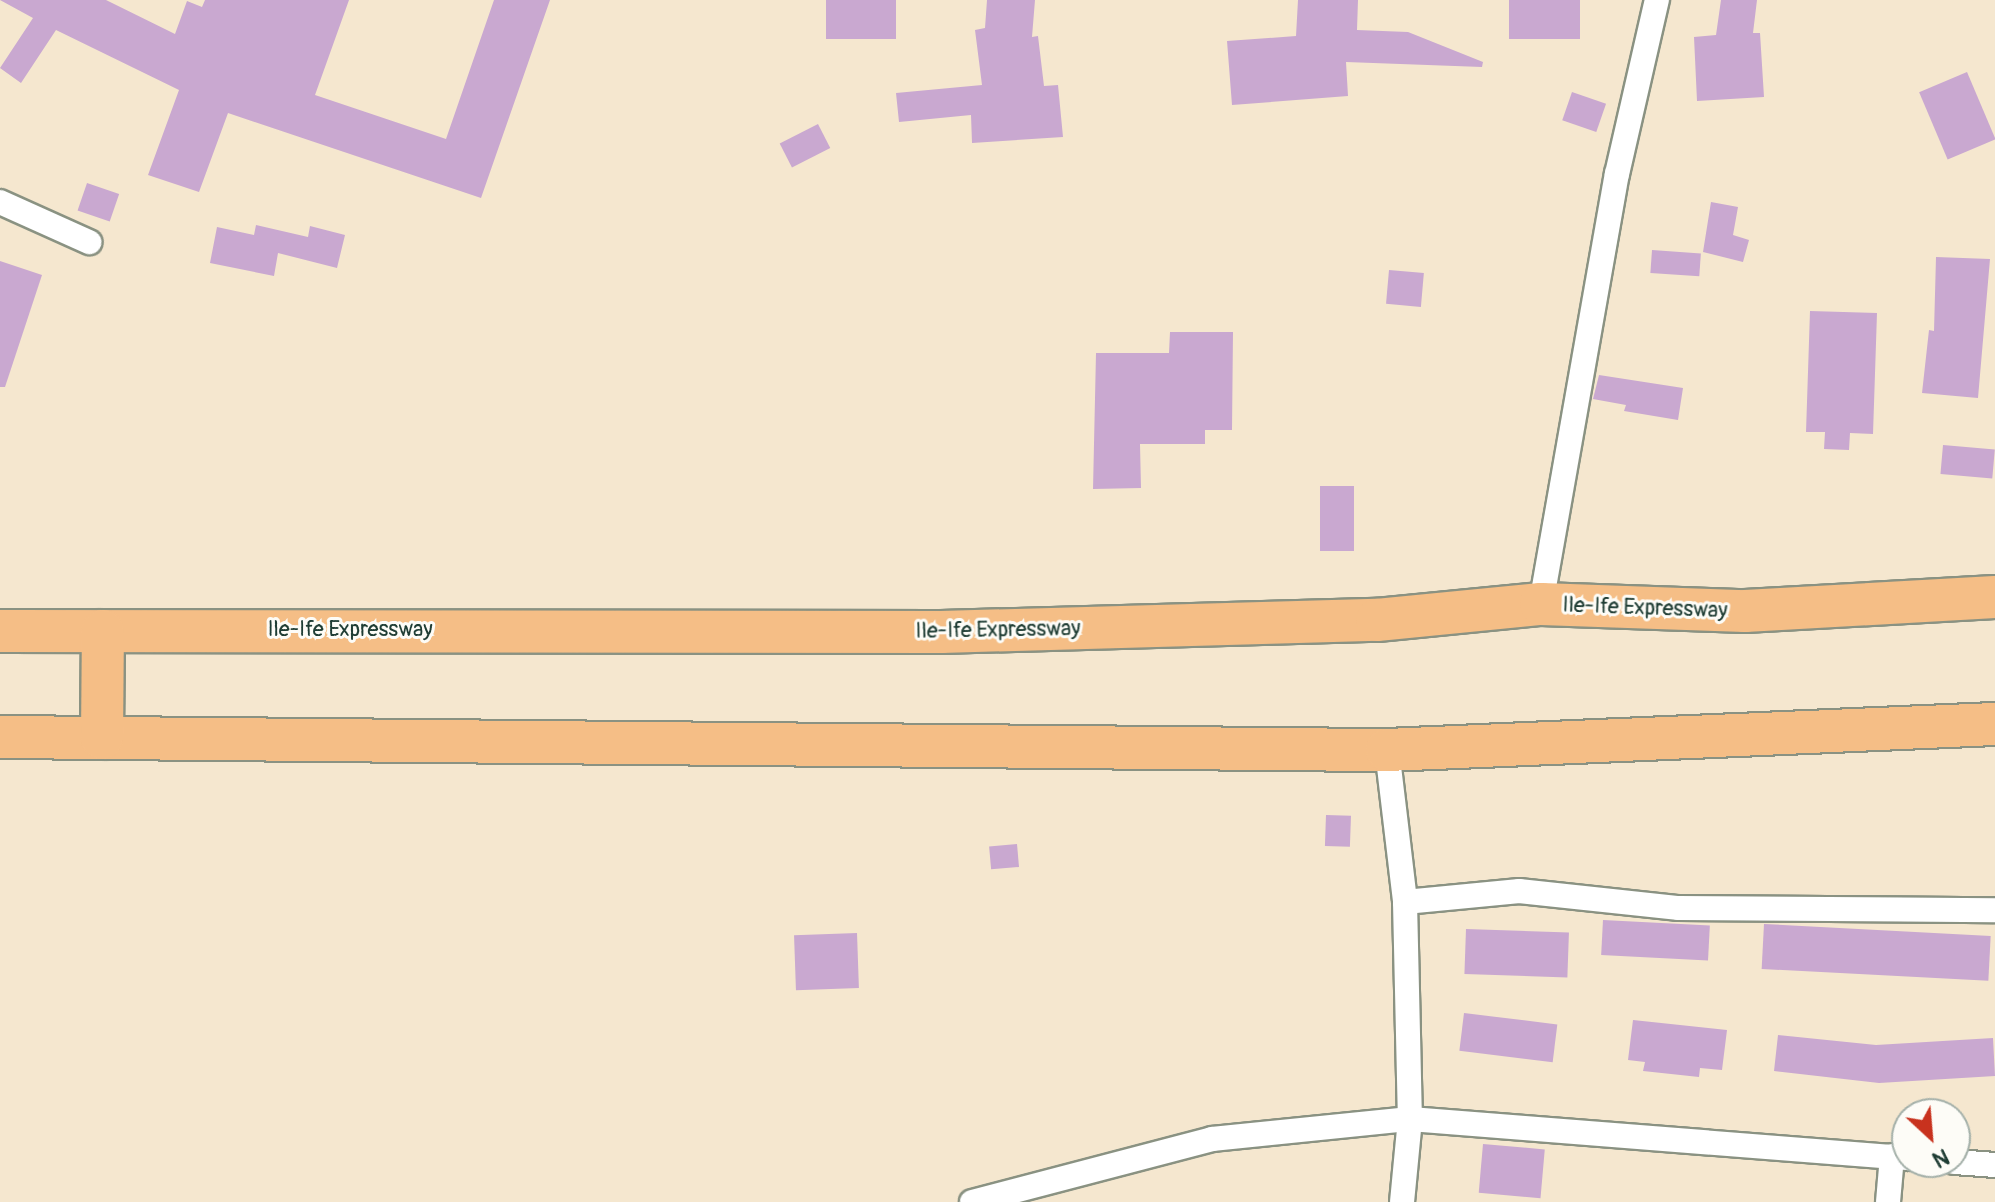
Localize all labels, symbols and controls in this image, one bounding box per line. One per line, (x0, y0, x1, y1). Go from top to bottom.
street label: Ile-Ife Expressway (1562, 592, 1728, 624)
street label: Ile-Ife Expressway (915, 615, 1081, 645)
street label: Ile-Ife Expressway (267, 617, 433, 643)
north arrow (1891, 1098, 1971, 1178)
text: N (1928, 1142, 1953, 1174)

